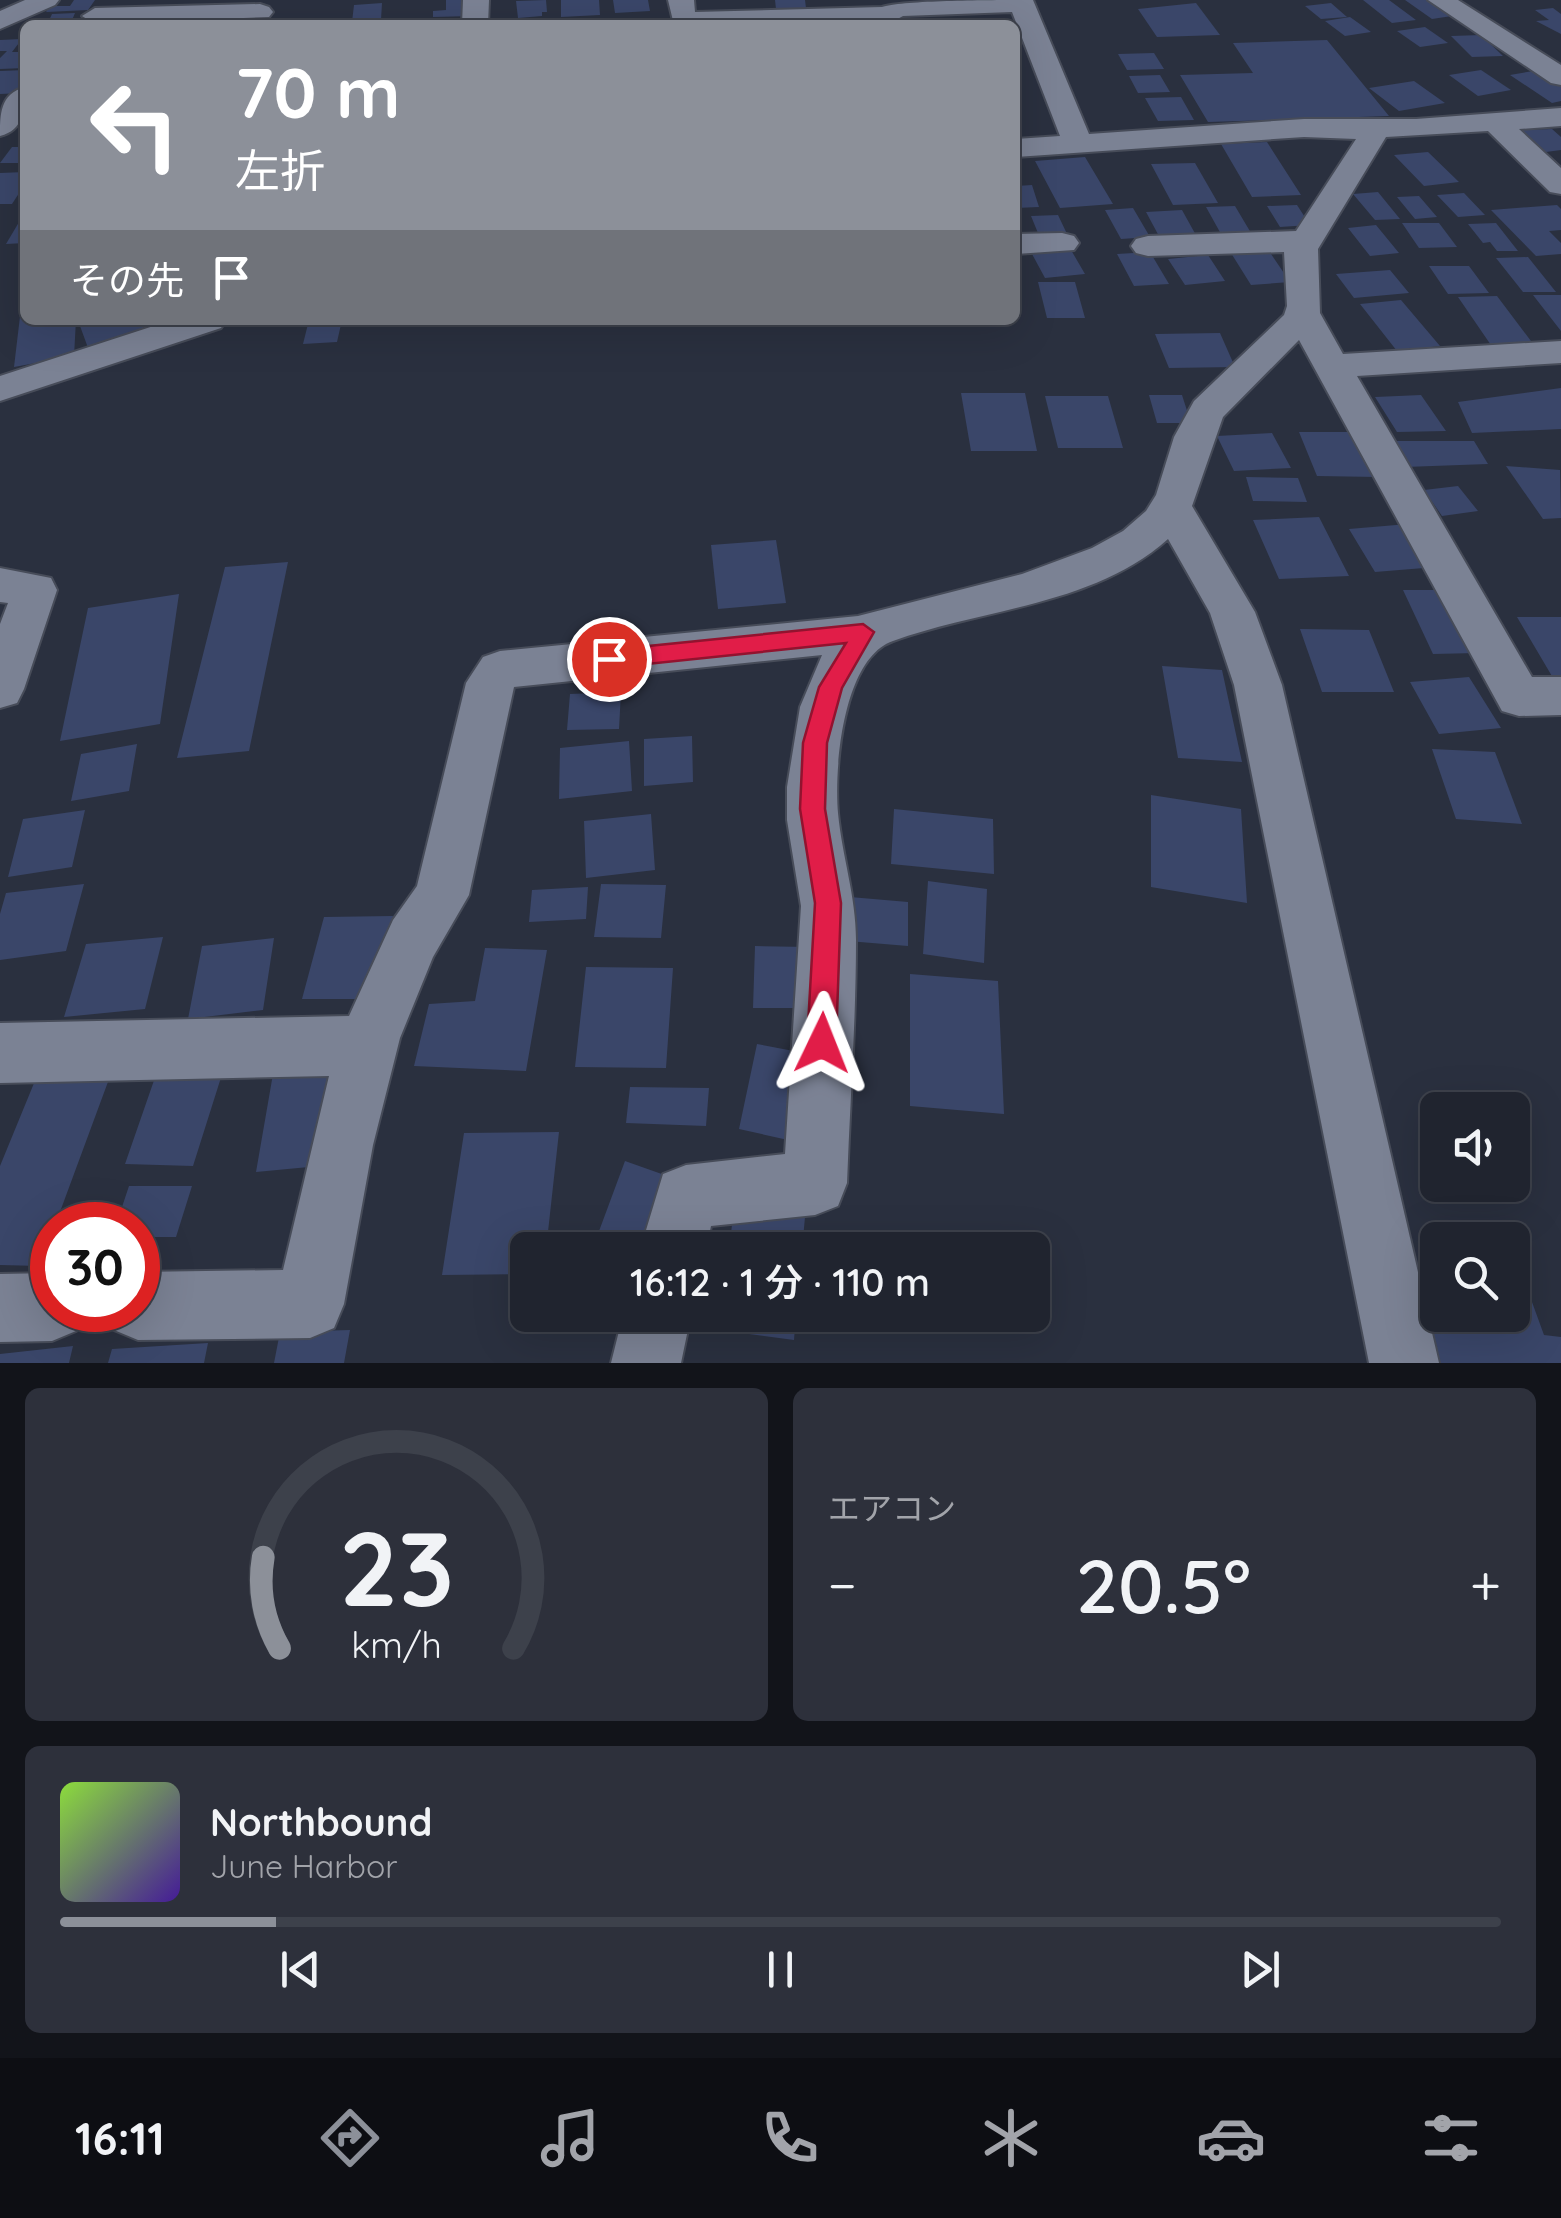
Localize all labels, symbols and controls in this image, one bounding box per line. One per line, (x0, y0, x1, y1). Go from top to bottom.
text: 70 m (235, 48, 401, 136)
icon: left (70, 60, 200, 190)
text: 左折 (235, 142, 325, 198)
icon: arrive (204, 250, 259, 305)
text: その先 (70, 256, 184, 304)
pin (567, 617, 652, 702)
icon: arrive (582, 632, 637, 687)
position arrow (770, 991, 874, 1095)
map controls (1420, 1092, 1530, 1332)
button: sound (1420, 1092, 1530, 1202)
speed limit sign: 30 (30, 1202, 160, 1332)
button: search (1420, 1222, 1530, 1332)
text: 16:12 · 1 分 · 110 m (630, 1258, 930, 1306)
text: エアコン (828, 1488, 956, 1528)
text: 23 (339, 1502, 454, 1632)
text: 20.5° (1076, 1538, 1251, 1632)
text: − (828, 1550, 857, 1619)
text: + (1470, 1550, 1501, 1619)
text: km/h (351, 1622, 442, 1667)
text: Northbound (210, 1798, 432, 1846)
text: June Harbor (210, 1846, 398, 1886)
icon: previous (273, 1942, 328, 1997)
icon: pause (753, 1942, 808, 1997)
icon: next (1233, 1942, 1288, 1997)
icon: directions (315, 2103, 385, 2173)
icon: music (535, 2103, 605, 2173)
icon: phone (755, 2103, 825, 2173)
icon: climate (976, 2103, 1046, 2173)
icon: car (1196, 2103, 1266, 2173)
icon: filters (1416, 2103, 1486, 2173)
text: 16:11 (75, 2110, 165, 2166)

